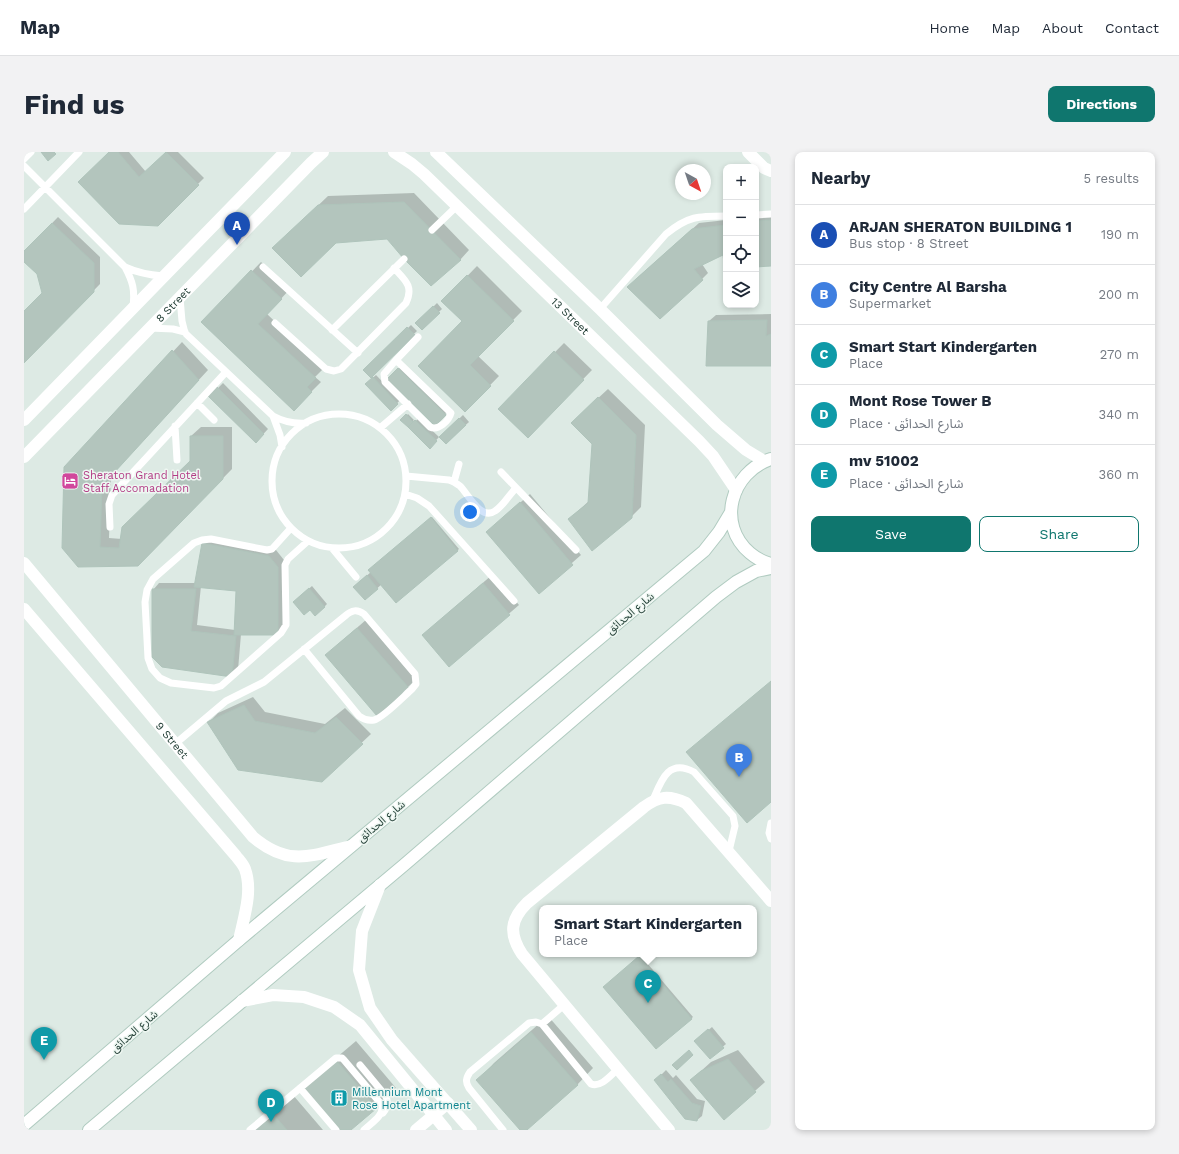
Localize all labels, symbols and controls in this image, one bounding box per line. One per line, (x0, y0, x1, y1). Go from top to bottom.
text: Map (20, 16, 60, 39)
text: Home (929, 20, 969, 36)
text: Map (991, 20, 1020, 36)
text: About (1042, 20, 1083, 36)
text: Contact (1105, 20, 1159, 36)
button: Directions (1048, 86, 1155, 122)
text: Find us (24, 88, 124, 121)
north arrow (675, 164, 711, 200)
map controls (723, 164, 759, 308)
button: + (723, 164, 759, 200)
text: Nearby (811, 168, 870, 188)
text: 5 results (1084, 171, 1139, 186)
button: − (723, 200, 759, 236)
pin: A (224, 212, 250, 245)
text: ARJAN SHERATON BUILDING 1 (849, 218, 1072, 236)
text: A (820, 227, 828, 242)
text: 190 m (1101, 227, 1139, 242)
button: locate (723, 236, 759, 272)
text: Bus stop · 8 Street (849, 236, 968, 251)
button: layers (723, 272, 759, 308)
text: City Centre Al Barsha (849, 278, 1007, 296)
street label: 8 Street (153, 284, 193, 325)
text: B (820, 287, 828, 302)
text: 200 m (1098, 287, 1139, 302)
street label: 13 Street (548, 295, 592, 338)
text: Supermarket (849, 296, 931, 311)
text: Smart Start Kindergarten (849, 338, 1037, 356)
text: C (820, 347, 828, 362)
text: 270 m (1100, 347, 1139, 362)
text: Place (849, 356, 883, 371)
text: Mont Rose Tower B (849, 392, 992, 410)
text: D (819, 407, 829, 422)
text: 340 m (1099, 407, 1139, 422)
text: Place · شارع الحدائق (849, 416, 963, 431)
text: mv 51002 (849, 452, 919, 470)
text: E (820, 467, 828, 482)
text: 360 m (1099, 467, 1139, 482)
place label: Sheraton Grand Hotel Staff Accomadation (83, 469, 201, 495)
hotel icon: Sheraton Grand Hotel Staff Accomadation (60, 471, 80, 491)
text: Place · شارع الحدائق (849, 476, 963, 491)
your location (460, 502, 480, 522)
button: Save (811, 516, 971, 552)
button: Share (979, 516, 1139, 552)
street label: شارع الحدائق (604, 590, 658, 638)
street label: 9 Street (153, 720, 191, 762)
pin: B (726, 744, 752, 777)
street label: شارع الحدائق (355, 798, 409, 846)
popup (539, 905, 757, 957)
text: Smart Start Kindergarten (554, 915, 742, 933)
text: Place (554, 933, 588, 948)
pin: C (635, 970, 661, 1003)
street label: شارع الحدائق (108, 1007, 161, 1056)
pin: E (31, 1027, 57, 1060)
place label: Millennium Mont Rose Hotel Apartment (352, 1086, 471, 1112)
building icon: Millennium Mont Rose Hotel Apartment (329, 1088, 349, 1108)
pin: D (258, 1089, 284, 1122)

